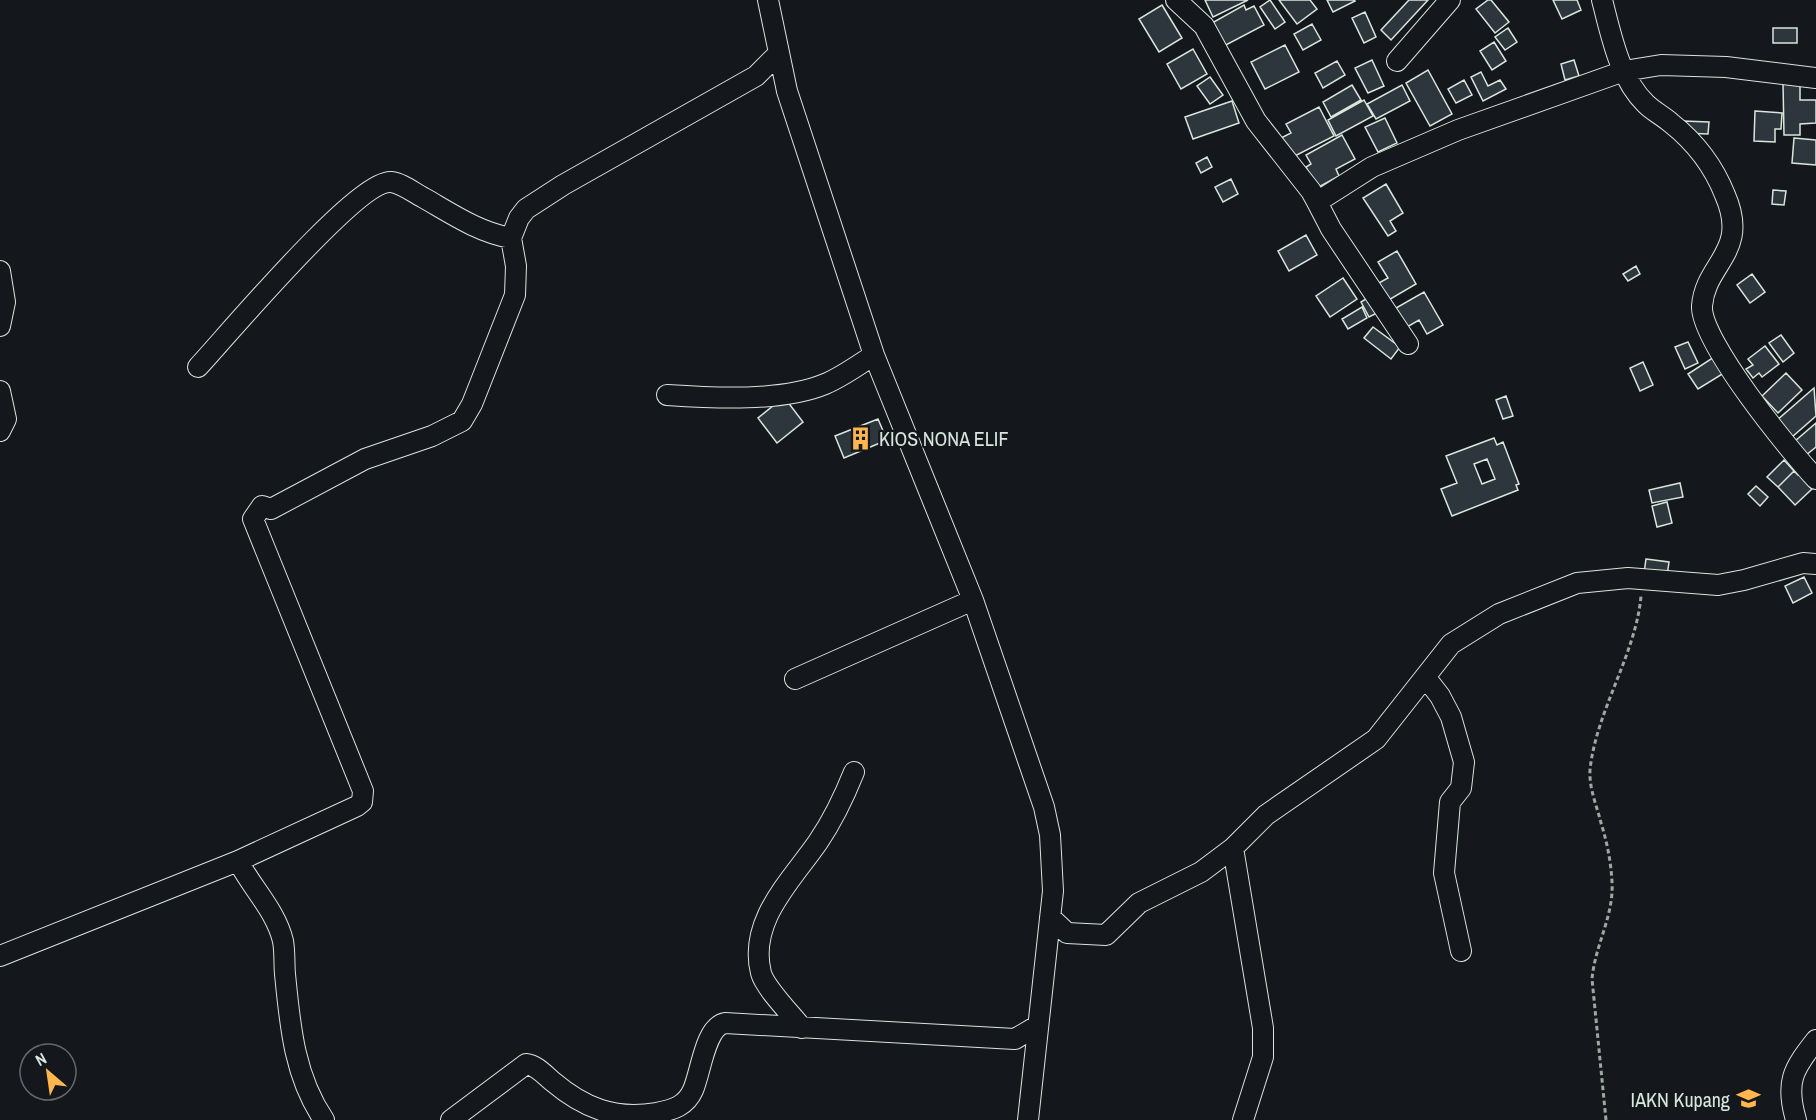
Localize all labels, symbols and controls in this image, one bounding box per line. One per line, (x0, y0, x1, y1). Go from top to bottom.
building icon: KIOS NONA ELIF (848, 425, 874, 451)
place label: KIOS NONA ELIF (879, 425, 1008, 452)
north arrow (18, 1042, 78, 1102)
text: N (31, 1047, 50, 1071)
place label: IAKN Kupang (1631, 1086, 1730, 1113)
school or university icon: IAKN Kupang (1735, 1086, 1761, 1112)

